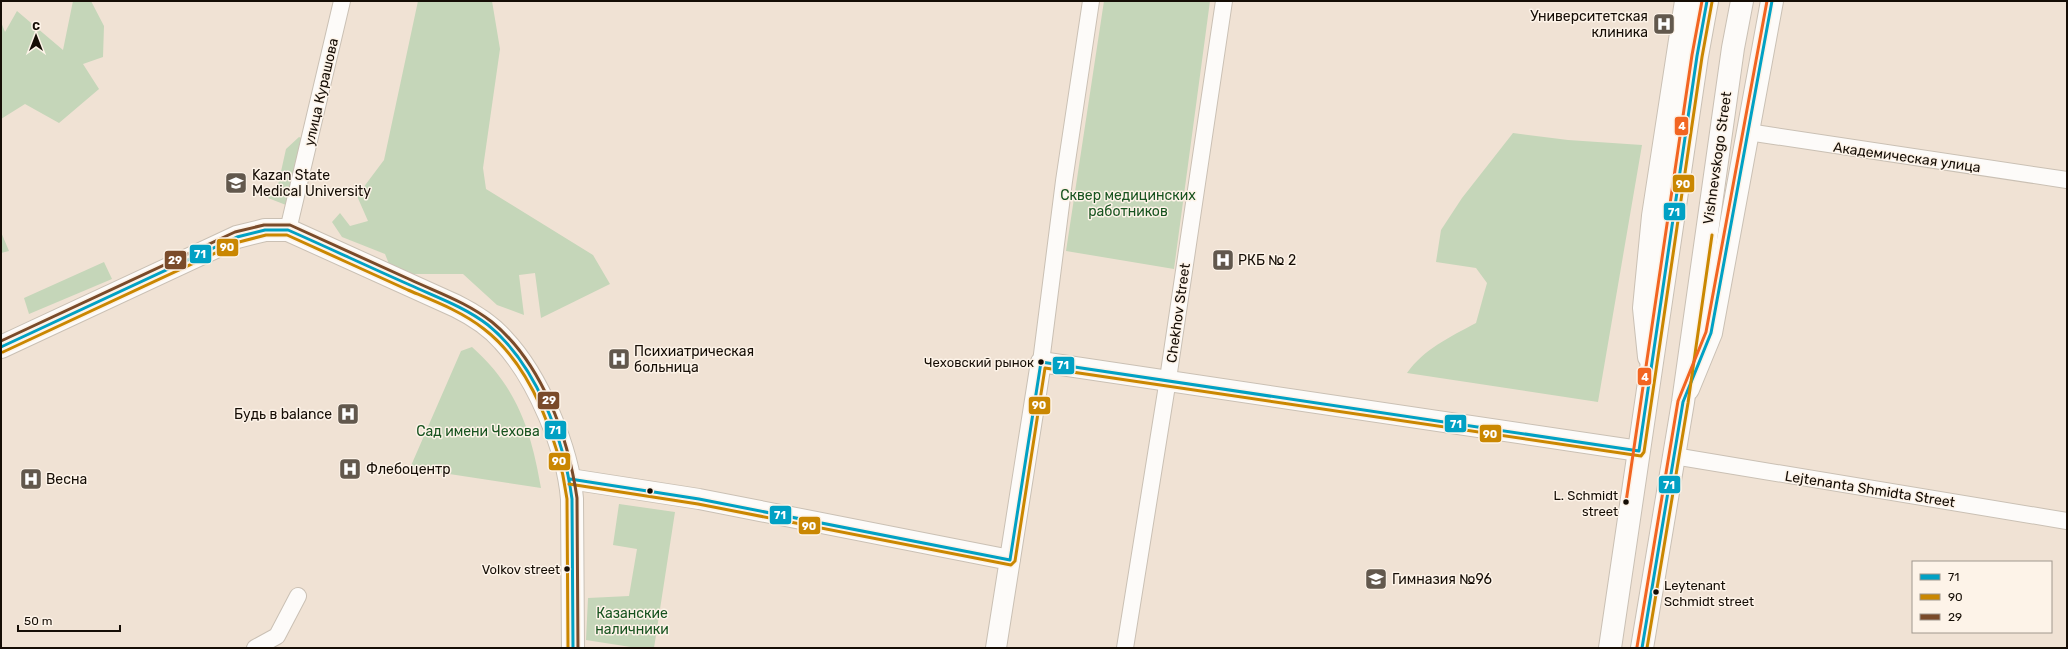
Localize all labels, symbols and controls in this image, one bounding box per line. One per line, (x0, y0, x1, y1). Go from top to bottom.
place label: Университетская клиника (1530, 8, 1648, 41)
hospital icon: Университетская клиника (1651, 11, 1677, 37)
north arrow (16, 16, 56, 56)
text: С (32, 20, 40, 33)
street label: улица Курашова (301, 36, 342, 148)
street label: Vishnevskogo Street (1700, 90, 1735, 226)
line badge: 4 (1674, 116, 1689, 136)
text: 4 (1678, 120, 1686, 133)
street label: Академическая улица (1832, 139, 1982, 176)
place label: Kazan State Medical University (252, 167, 371, 200)
school or university icon: Kazan State Medical University (223, 170, 249, 196)
line badge: 90 (1672, 174, 1695, 193)
text: 90 (1676, 178, 1690, 191)
park label: Сквер медицинских работников (1060, 187, 1196, 220)
line badge: 71 (1663, 202, 1686, 221)
text: 71 (1668, 206, 1680, 219)
line badge: 90 (216, 238, 239, 257)
text: 90 (220, 241, 234, 254)
line badge: 71 (189, 244, 212, 264)
hospital icon: РКБ № 2 (1210, 247, 1236, 273)
text: 71 (194, 248, 206, 261)
line badge: 29 (164, 250, 187, 270)
place label: РКБ № 2 (1238, 252, 1296, 269)
text: 29 (168, 254, 182, 267)
street label: Chekhov Street (1163, 262, 1194, 364)
place label: Психиатрическая больница (634, 343, 754, 376)
hospital icon: Психиатрическая больница (606, 346, 632, 372)
place label: Чеховский рынок (924, 355, 1034, 370)
line badge: 71 (1052, 356, 1075, 375)
marker: Чеховский рынок (1036, 357, 1046, 367)
text: 71 (1057, 359, 1069, 372)
line badge: 4 (1637, 367, 1652, 386)
text: 4 (1641, 371, 1649, 384)
line badge: 29 (537, 391, 560, 410)
text: 29 (542, 394, 556, 407)
line badge: 90 (1028, 396, 1051, 415)
text: 90 (1032, 399, 1046, 412)
hospital icon: Будь в balance (335, 401, 361, 427)
place label: Будь в balance (234, 406, 332, 423)
line badge: 71 (1444, 414, 1467, 433)
text: 71 (1450, 418, 1462, 431)
line badge: 71 (544, 420, 567, 440)
park label: Сад имени Чехова (416, 423, 540, 440)
text: 71 (549, 424, 561, 437)
line badge: 90 (1479, 424, 1502, 443)
text: 90 (1483, 428, 1497, 441)
line badge: 90 (548, 452, 571, 471)
text: 90 (552, 455, 566, 468)
hospital icon: Флебоцентр (337, 456, 363, 482)
place label: Флебоцентр (366, 461, 451, 478)
hospital icon: Весна (18, 466, 44, 492)
street label: Lejtenanta Shmidta Street (1784, 468, 1957, 511)
place label: Весна (46, 471, 87, 488)
line badge: 71 (1658, 475, 1681, 494)
text: 71 (1663, 479, 1675, 492)
unlabelled marker (645, 486, 655, 496)
place label: L. Schmidt street (1554, 488, 1618, 519)
marker: L. Schmidt street (1621, 497, 1631, 507)
line badge: 71 (769, 505, 792, 525)
text: 71 (774, 509, 786, 522)
line badge: 90 (798, 516, 821, 535)
text: 90 (802, 520, 816, 533)
legend (1912, 561, 2052, 633)
place label: Volkov street (482, 562, 560, 577)
marker: Volkov street (562, 564, 572, 574)
school or university icon: Гимназия №96 (1363, 566, 1389, 592)
text: 71 (1948, 570, 1959, 584)
place label: Гимназия №96 (1392, 571, 1492, 588)
place label: Leytenant Schmidt street (1664, 578, 1754, 609)
marker: Leytenant Schmidt street (1651, 587, 1661, 597)
text: 90 (1948, 590, 1963, 604)
park label: Казанские наличники (595, 605, 669, 638)
scale bar (18, 607, 120, 633)
text: 29 (1948, 610, 1962, 624)
text: 50 m (24, 614, 52, 628)

